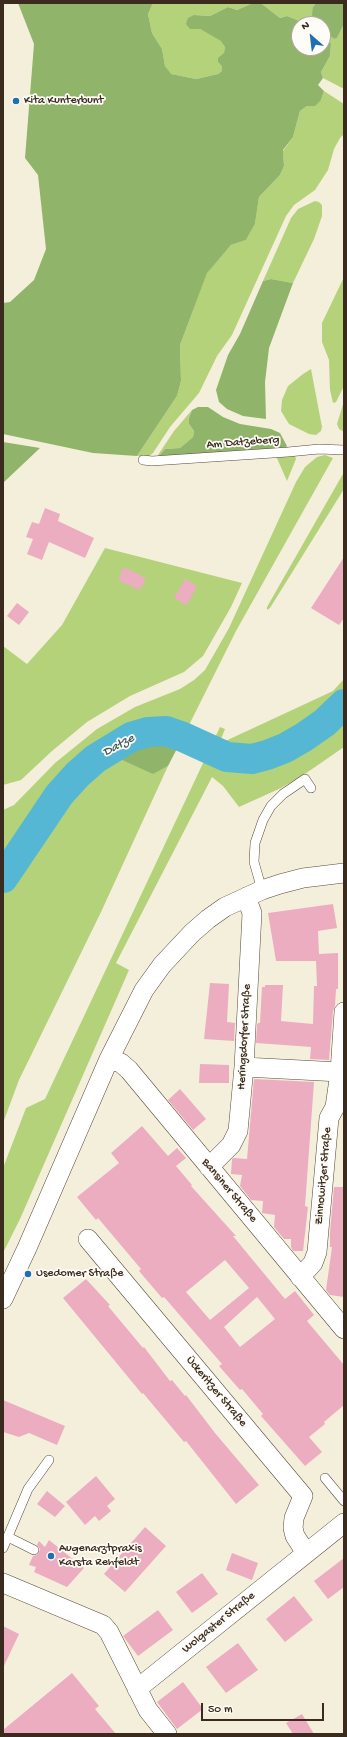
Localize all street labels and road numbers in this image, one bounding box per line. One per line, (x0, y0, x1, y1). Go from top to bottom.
street label: Am Datzeberg (206, 433, 280, 453)
street label: Heringsdorfer Straße (235, 984, 255, 1090)
street label: Zinnowitzer Straße (313, 1126, 335, 1226)
street label: Bansiner Straße (198, 1156, 260, 1226)
street label: Ückeritzer Straße (182, 1354, 250, 1430)
street label: Wolgaster Straße (179, 1589, 259, 1657)

